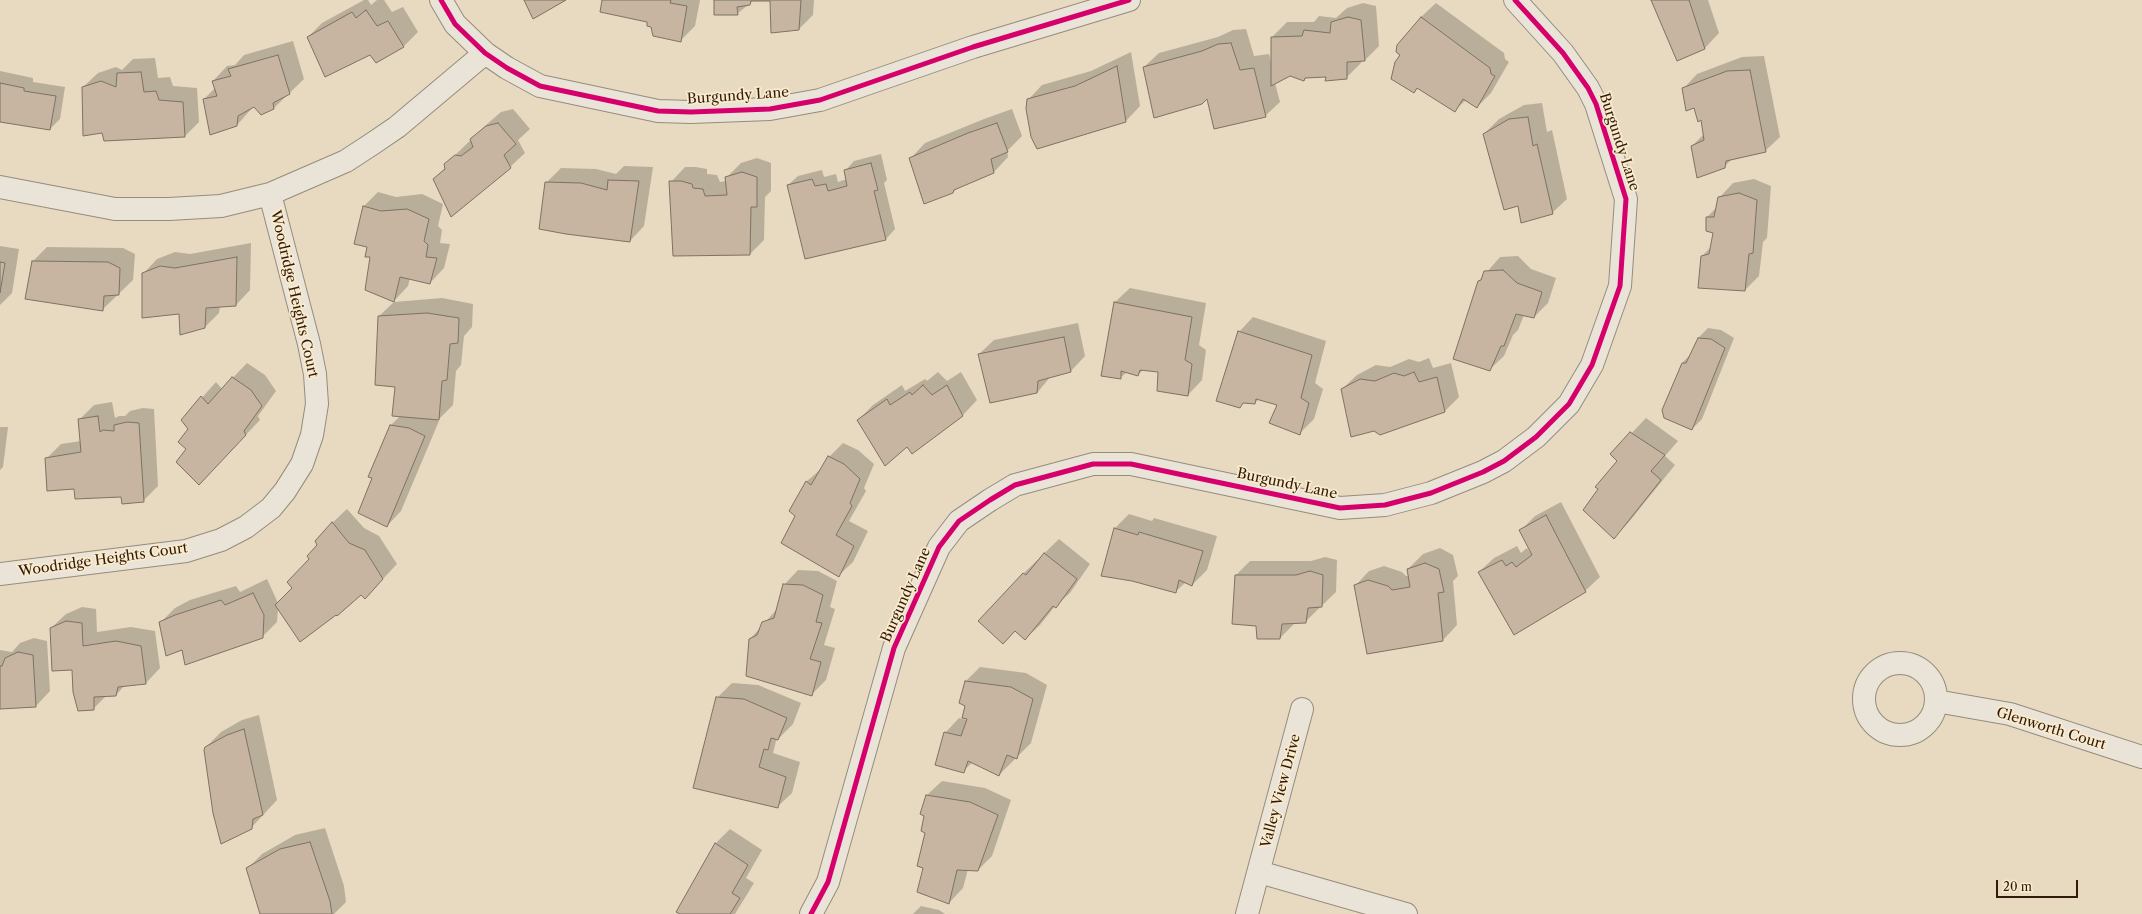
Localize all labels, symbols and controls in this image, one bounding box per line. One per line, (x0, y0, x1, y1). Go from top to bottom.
street label: Burgundy Lane (686, 84, 790, 108)
street label: Burgundy Lane (1595, 91, 1643, 193)
street label: Woodridge Heights Court (267, 209, 321, 379)
street label: Burgundy Lane (1235, 465, 1339, 503)
street label: Woodridge Heights Court (17, 540, 189, 580)
street label: Burgundy Lane (878, 545, 934, 645)
street label: Glenworth Court (1994, 704, 2108, 754)
street label: Valley View Drive (1258, 732, 1304, 850)
scale bar (1998, 872, 2080, 898)
text: 20 m (2003, 879, 2032, 894)

